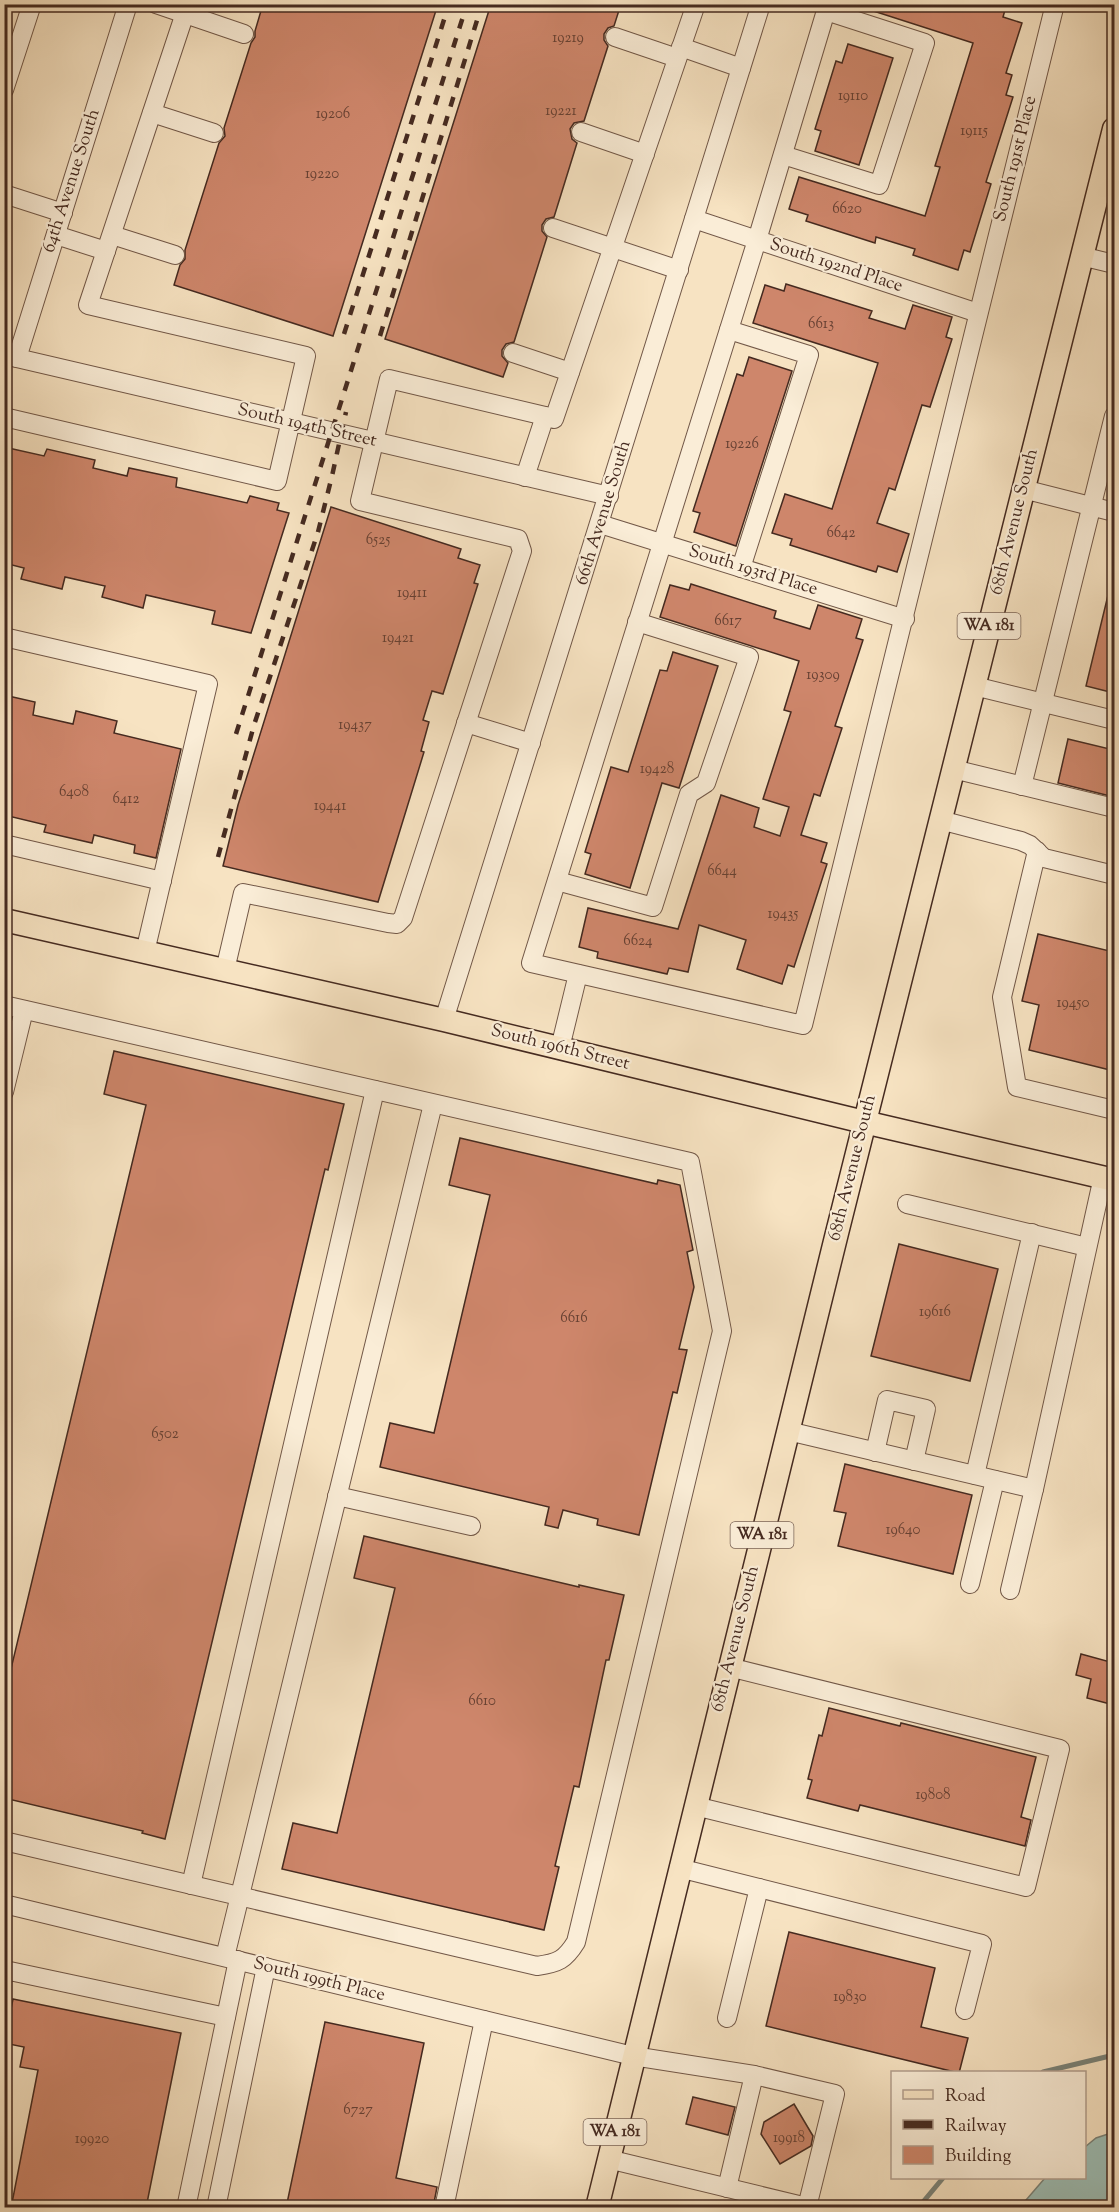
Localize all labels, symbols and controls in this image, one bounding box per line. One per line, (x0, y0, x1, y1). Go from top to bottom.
house number: 19219 (552, 28, 584, 49)
house number: 19110 (838, 86, 868, 107)
street label: South 191st Place (988, 93, 1044, 225)
house number: 19221 (545, 101, 577, 122)
house number: 19206 (316, 104, 350, 125)
street label: 64th Avenue South (37, 105, 108, 256)
house number: 19115 (960, 121, 988, 142)
house number: 19220 (305, 164, 339, 185)
house number: 6620 (832, 199, 862, 220)
street label: South 192nd Place (766, 232, 906, 300)
house number: 6613 (808, 314, 834, 335)
street label: South 194th Street (235, 397, 379, 455)
house number: 19226 (725, 434, 759, 455)
street label: 66th Avenue South (570, 437, 638, 589)
street label: 68th Avenue South (984, 446, 1046, 598)
house number: 6642 (826, 523, 856, 544)
house number: 6525 (366, 530, 390, 551)
street label: South 193rd Place (685, 539, 821, 603)
house number: 19411 (397, 583, 427, 604)
house number: 6617 (714, 611, 742, 632)
road number: WA 181 (958, 613, 1020, 639)
house number: 19421 (382, 628, 414, 649)
house number: 19309 (806, 665, 840, 686)
house number: 19437 (338, 715, 372, 736)
house number: 19428 (640, 759, 674, 780)
house number: 6408 (59, 782, 89, 803)
house number: 6412 (113, 789, 139, 810)
house number: 19441 (314, 796, 346, 817)
house number: 6644 (707, 861, 737, 882)
house number: 19435 (768, 904, 799, 925)
house number: 6624 (623, 931, 653, 952)
house number: 19450 (1057, 993, 1089, 1014)
street label: South 196th Street (488, 1018, 632, 1078)
street label: 68th Avenue South (822, 1092, 884, 1244)
house number: 19616 (919, 1302, 951, 1323)
house number: 6616 (560, 1308, 588, 1329)
house number: 6502 (151, 1424, 179, 1445)
house number: 19640 (886, 1520, 920, 1541)
road number: WA 181 (730, 1522, 794, 1548)
street label: 68th Avenue South (705, 1563, 767, 1715)
house number: 6610 (468, 1691, 496, 1712)
house number: 19808 (915, 1785, 951, 1806)
street label: South 199th Place (250, 1951, 388, 2009)
house number: 19830 (833, 1987, 867, 2008)
legend (891, 2071, 1086, 2179)
text: Road (945, 2084, 985, 2110)
house number: 6727 (343, 2100, 373, 2121)
text: Railway (945, 2114, 1007, 2140)
road number: WA 181 (584, 2119, 646, 2145)
house number: 19918 (773, 2128, 805, 2149)
house number: 19920 (75, 2129, 109, 2150)
text: Building (945, 2144, 1011, 2170)

